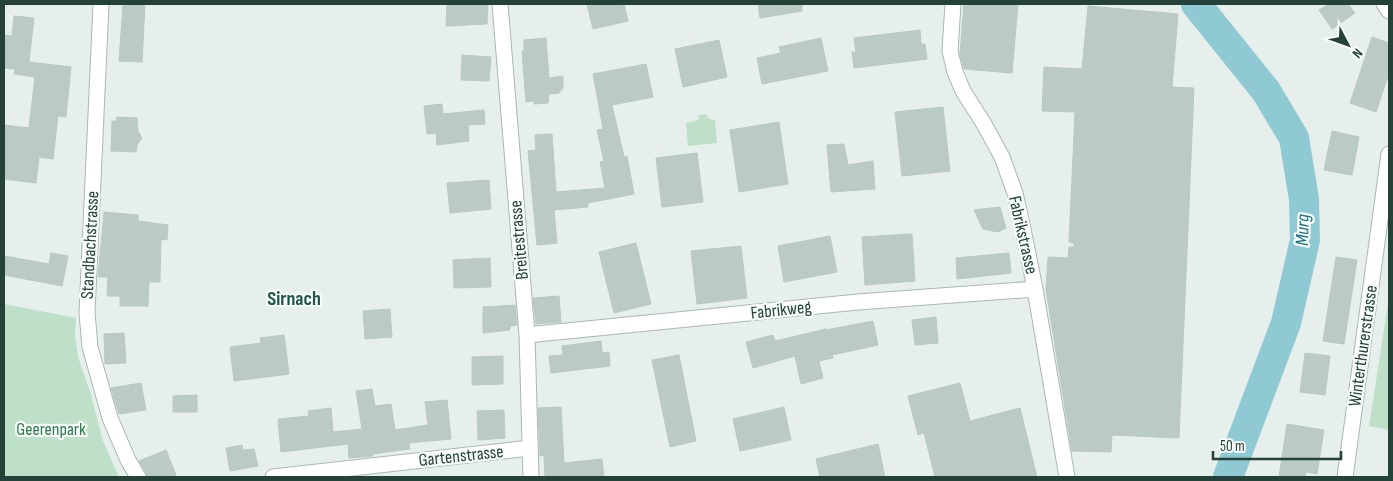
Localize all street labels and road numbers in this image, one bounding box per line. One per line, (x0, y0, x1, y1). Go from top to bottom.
street label: Standbachstrasse (77, 190, 103, 300)
street label: Fabrikstrasse (1004, 194, 1042, 276)
street label: Breitestrasse (505, 199, 533, 281)
street label: Winterthurerstrasse (1344, 284, 1382, 408)
street label: Fabrikweg (750, 296, 812, 324)
street label: Gartenstrasse (418, 441, 504, 471)

